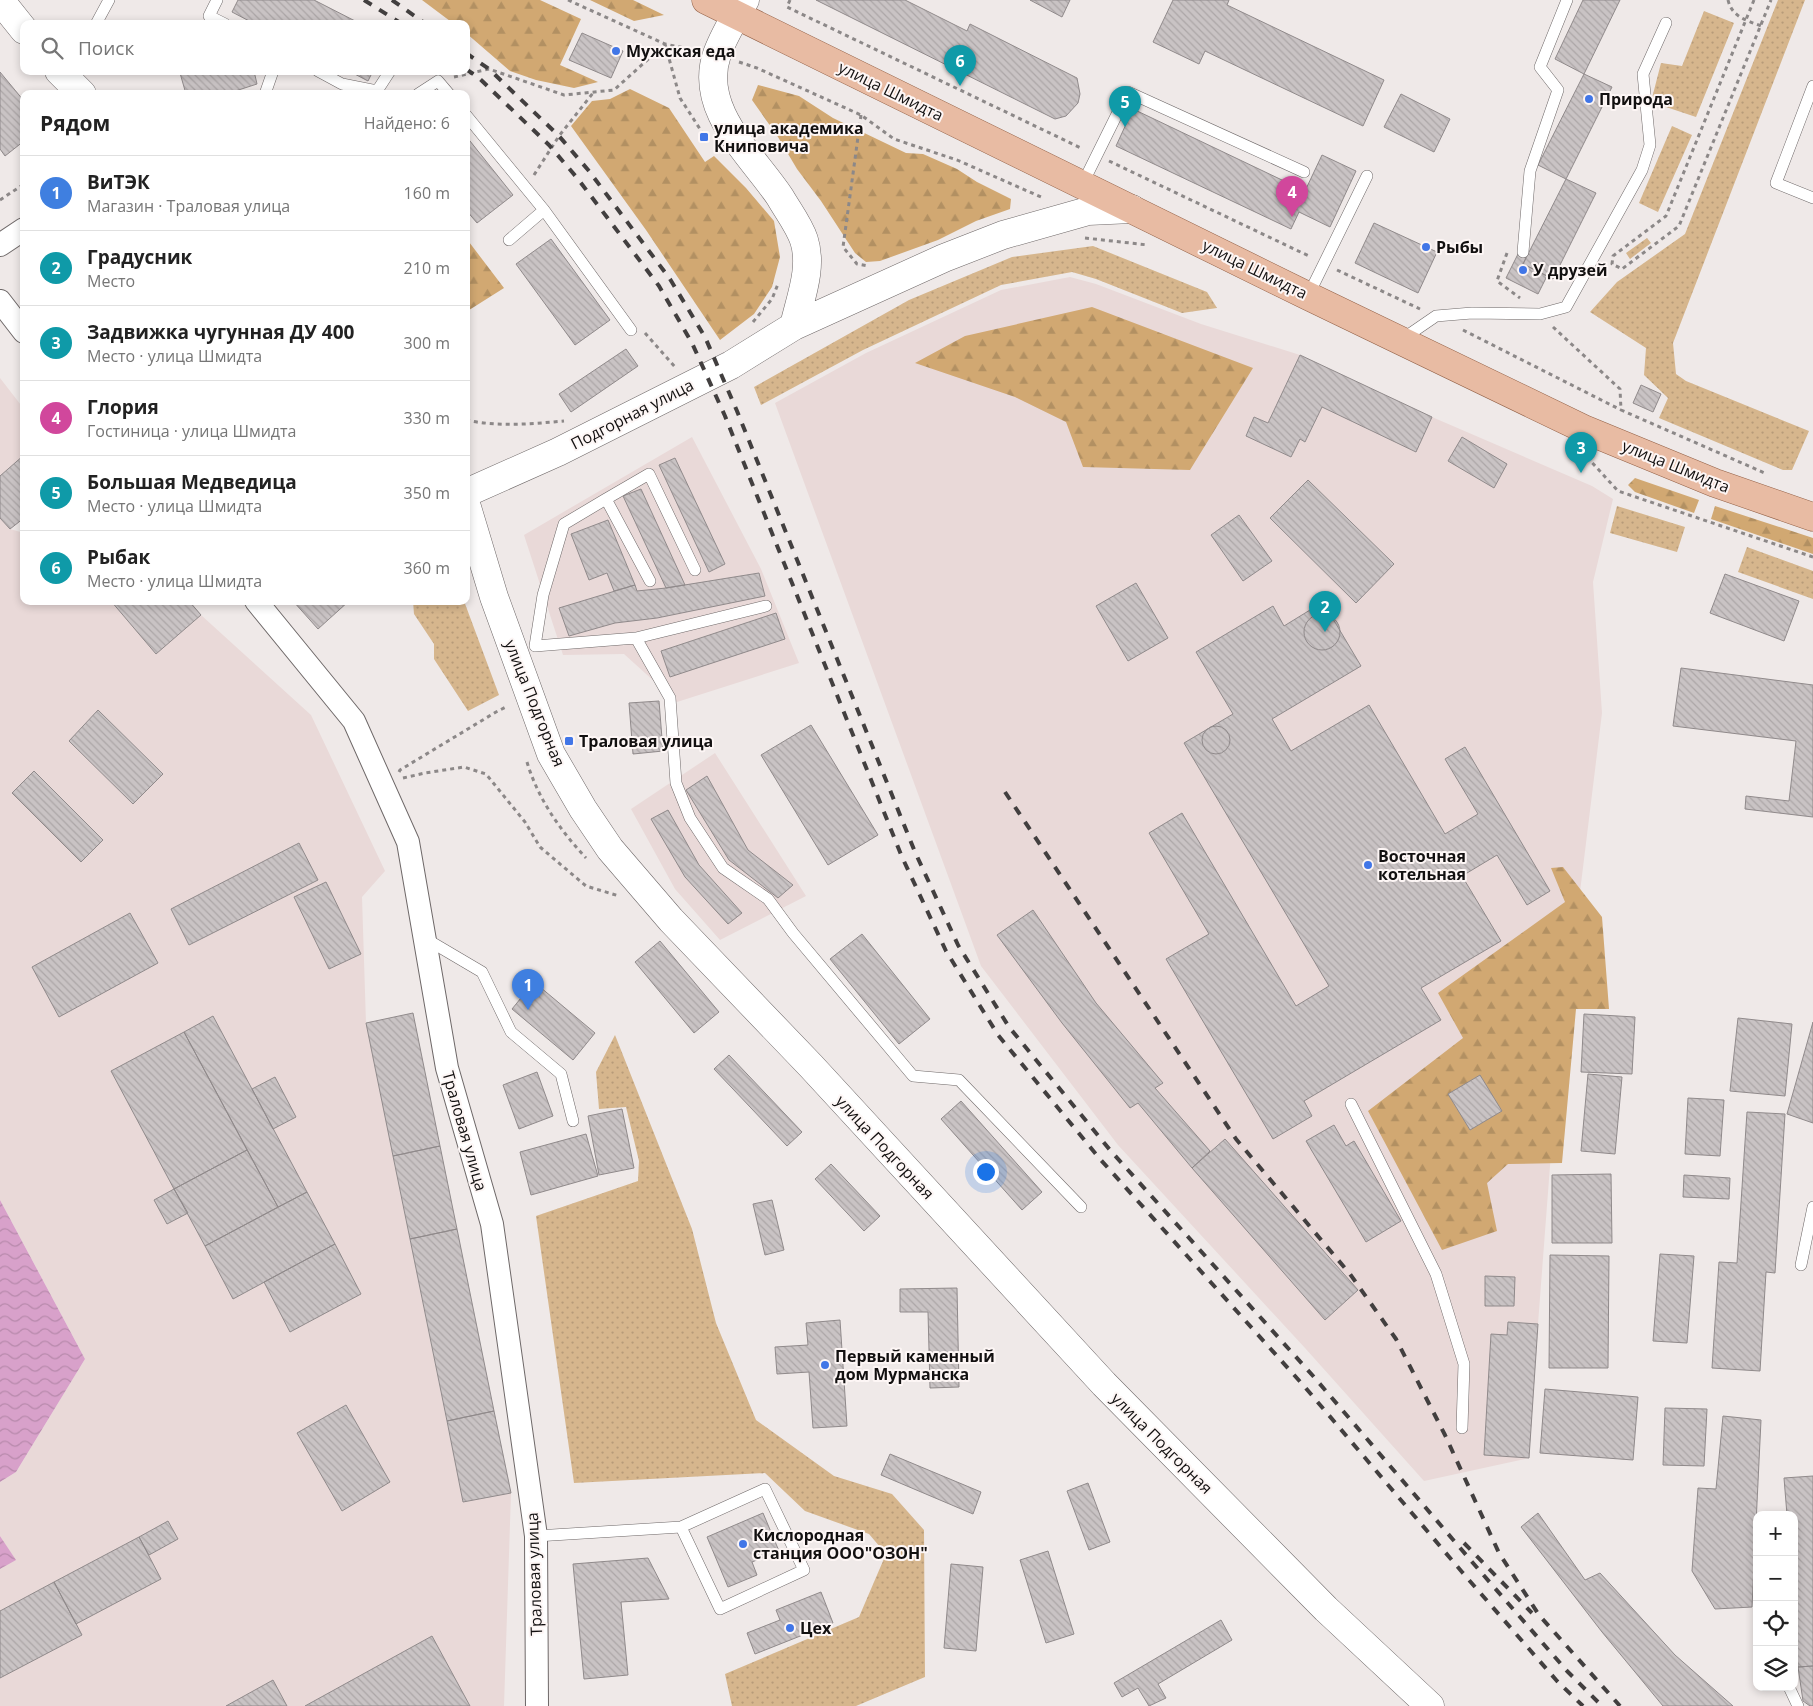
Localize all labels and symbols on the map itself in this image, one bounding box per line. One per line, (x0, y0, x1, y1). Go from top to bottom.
place label: Мужская еда (626, 40, 735, 62)
marker: Мужская еда (610, 45, 622, 57)
pin: 6 (944, 45, 976, 86)
street label: улица Шмидта (835, 56, 947, 126)
pin: 5 (1109, 86, 1141, 127)
place label: Природа (1599, 88, 1673, 110)
marker: Природа (1583, 93, 1595, 105)
place label: улица академика Книповича (714, 117, 864, 157)
marker: улица академика Книповича (698, 131, 710, 143)
pin: 4 (1276, 176, 1308, 217)
street label: улица Шмидта (1199, 234, 1311, 304)
place label: Рыбы (1436, 236, 1483, 258)
marker: Рыбы (1420, 241, 1432, 253)
place label: У друзей (1533, 259, 1607, 281)
marker: У друзей (1517, 264, 1529, 276)
street label: Подгорная улица (567, 374, 697, 454)
pin: 3 (1565, 432, 1597, 473)
street label: улица Шмидта (1619, 434, 1733, 498)
pin: 2 (1309, 591, 1341, 632)
street label: улица Подгорная (500, 636, 570, 770)
place label: Траловая улица (579, 730, 713, 752)
marker: Траловая улица (563, 735, 575, 747)
place label: Восточная котельная (1378, 845, 1466, 885)
marker: Восточная котельная (1362, 859, 1374, 871)
pin: 1 (512, 969, 544, 1010)
street label: Траловая улица (437, 1069, 493, 1193)
street label: улица Подгорная (831, 1090, 939, 1204)
your location (973, 1159, 999, 1185)
place label: Первый каменный дом Мурманска (835, 1345, 995, 1385)
marker: Первый каменный дом Мурманска (819, 1359, 831, 1371)
street label: улица Подгорная (1106, 1387, 1218, 1499)
street label: Траловая улица (521, 1512, 547, 1636)
place label: Кислородная станция ООО"ОЗОН" (753, 1524, 928, 1564)
marker: Кислородная станция ООО"ОЗОН" (737, 1538, 749, 1550)
place label: Цех (800, 1617, 832, 1639)
marker: Цех (784, 1622, 796, 1634)

